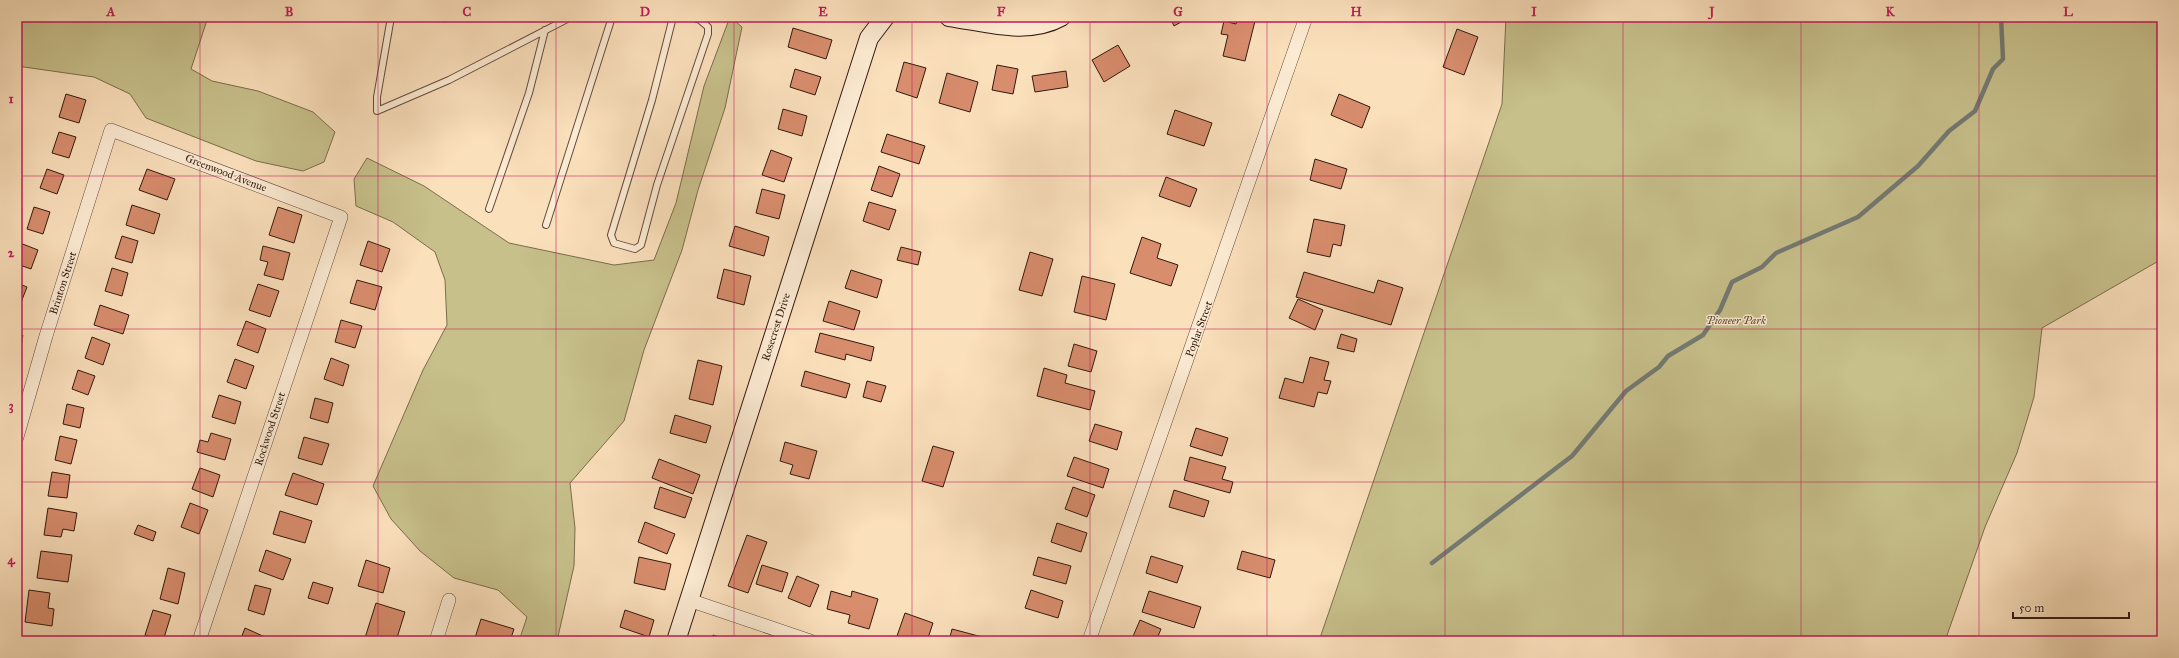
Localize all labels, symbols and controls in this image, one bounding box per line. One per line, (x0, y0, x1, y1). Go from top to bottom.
text: A (106, 4, 116, 20)
text: B (285, 4, 294, 20)
text: C (463, 4, 472, 20)
text: D (640, 4, 650, 20)
text: E (818, 4, 828, 20)
text: F (997, 4, 1006, 20)
text: G (1173, 4, 1183, 20)
text: H (1350, 4, 1362, 20)
text: I (1531, 4, 1537, 20)
text: J (1707, 4, 1715, 20)
text: K (1885, 4, 1895, 20)
text: L (2063, 4, 2073, 20)
text: 1 (8, 91, 14, 107)
street label: Greenwood Avenue (183, 151, 269, 195)
text: 2 (8, 245, 15, 261)
street label: Brinton Street (47, 250, 79, 316)
street label: Rosecrest Drive (759, 291, 793, 363)
street label: Poplar Street (1183, 299, 1215, 359)
park label: Pioneer Park (1706, 314, 1766, 327)
street label: Rockwood Street (252, 390, 288, 467)
text: 3 (8, 398, 14, 414)
text: 4 (7, 552, 15, 568)
scale bar (2013, 594, 2129, 620)
text: 50 m (2019, 601, 2044, 615)

